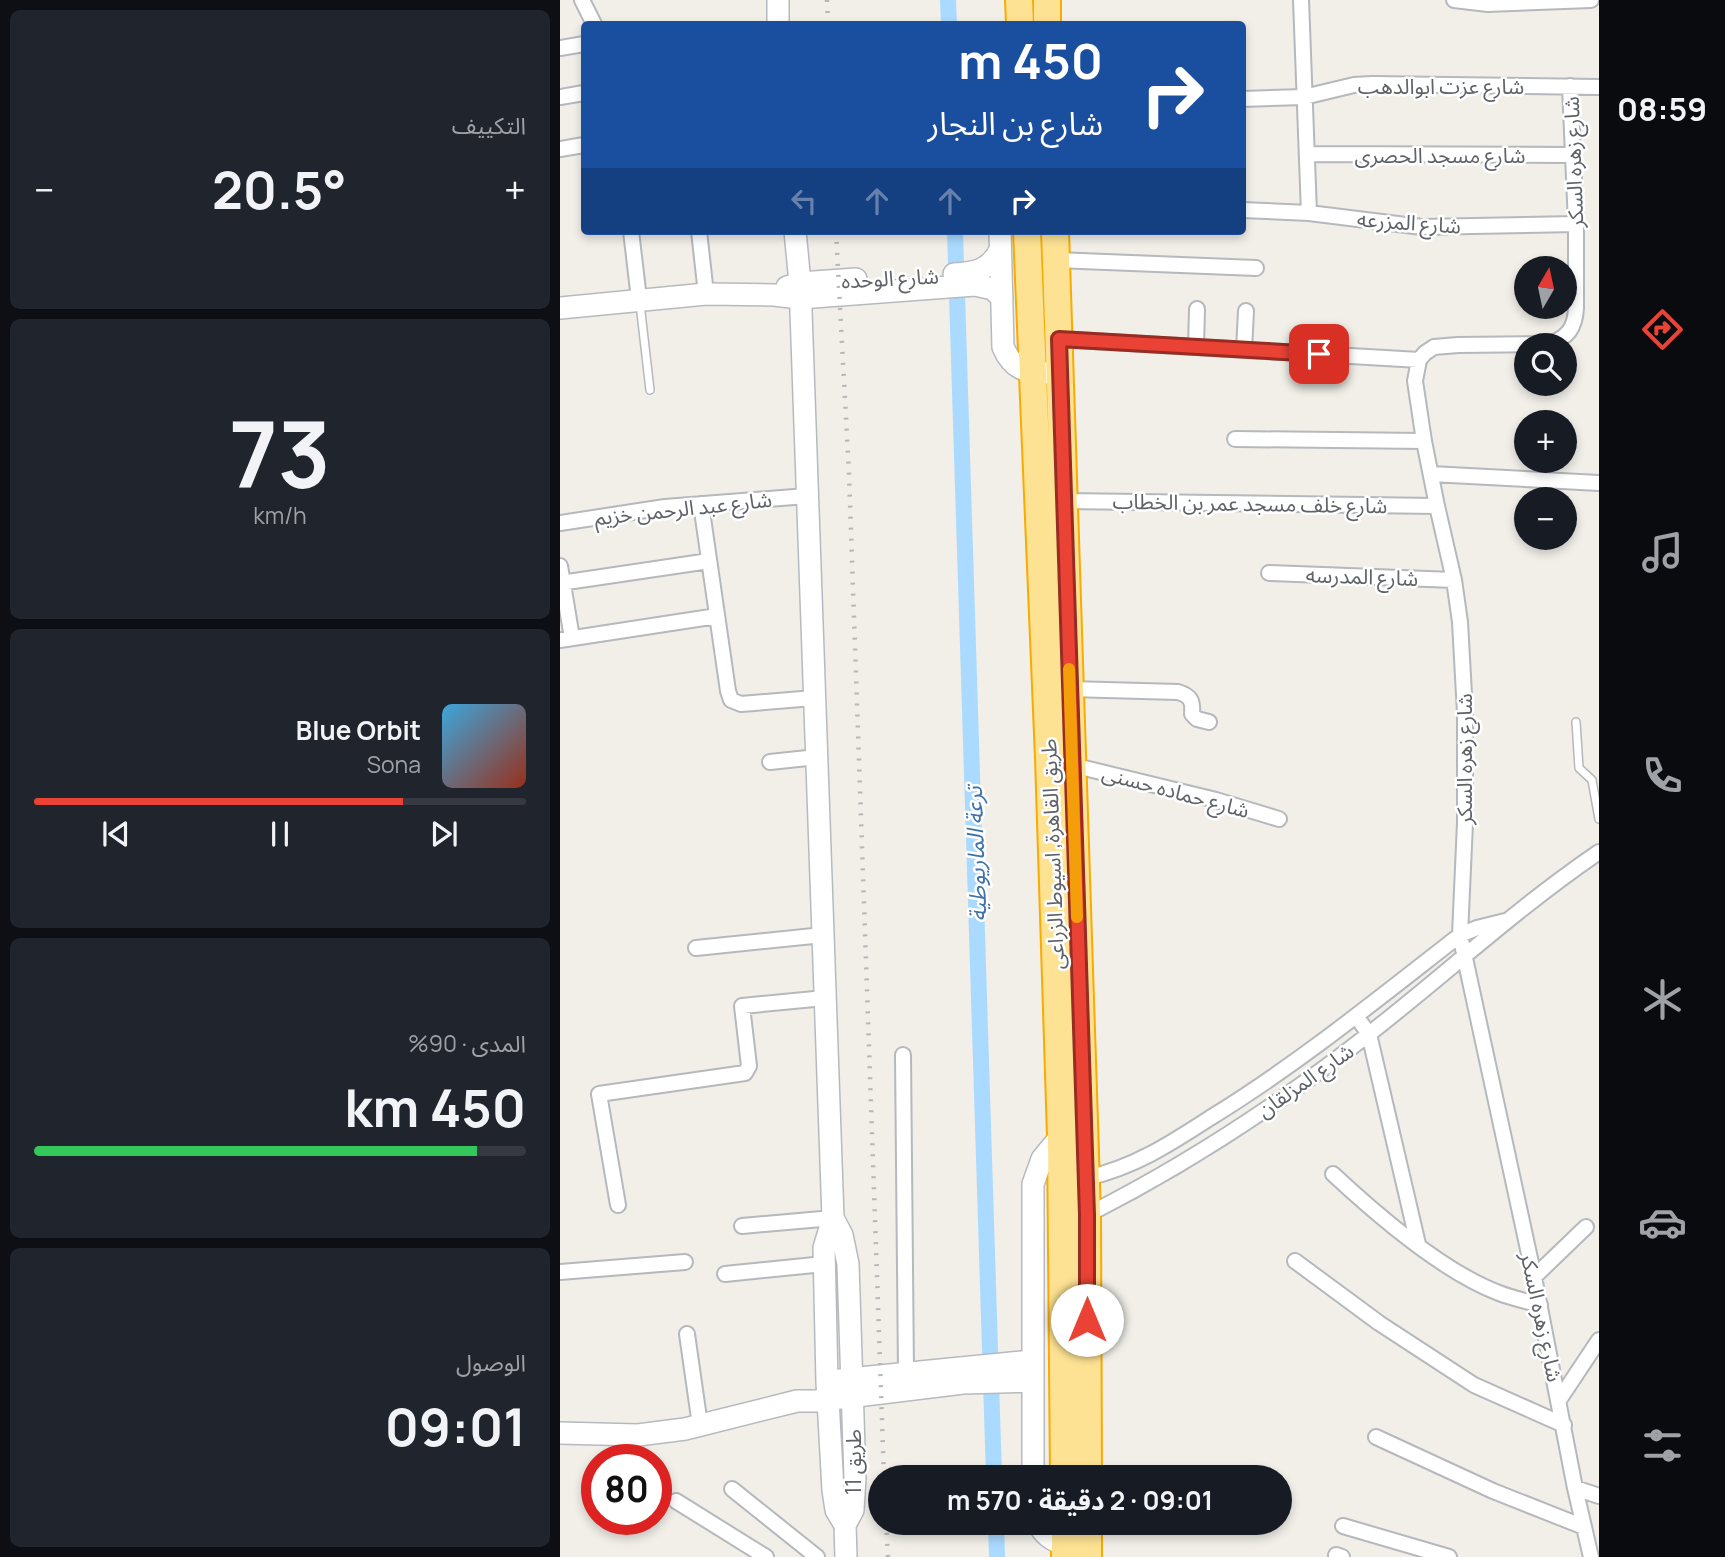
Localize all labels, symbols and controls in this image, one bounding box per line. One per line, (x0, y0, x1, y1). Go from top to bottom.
text: 450 m (958, 27, 1103, 94)
icon: right (1127, 49, 1218, 140)
street label: شارع عزت ابوالدهب (1358, 72, 1524, 102)
text: 08:59 (1617, 87, 1707, 131)
street label: شارع زهره السكر (1557, 96, 1591, 229)
text: شارع بن النجار (928, 101, 1103, 145)
text: التكييف (452, 109, 526, 141)
street label: شارع مسجد الحصرى (1355, 141, 1525, 171)
text: 20.5° (212, 154, 347, 225)
text: − (34, 163, 55, 215)
text: + (504, 163, 526, 215)
icon: left (785, 182, 823, 220)
icon: ahead (858, 182, 896, 220)
icon: ahead (931, 182, 969, 220)
icon: right (1004, 182, 1042, 220)
street label: شارع المزرعه (1356, 204, 1462, 242)
north arrow (1514, 256, 1577, 318)
map controls (1514, 256, 1577, 550)
street label: شارع الوحده (841, 261, 940, 297)
icon: directions (1638, 305, 1687, 354)
pin (1289, 324, 1349, 384)
button: search (1514, 333, 1577, 396)
icon: arrive (1300, 335, 1338, 373)
text: 73 (229, 391, 331, 515)
button: + (1514, 410, 1577, 473)
street label: شارع عبد الرحمن خزيم (593, 485, 773, 533)
street label: شارع خلف مسجد عمر بن الخطاب (1112, 487, 1388, 521)
button: − (1514, 487, 1577, 550)
text: km/h (253, 499, 307, 531)
icon: music (1638, 528, 1687, 577)
street label: شارع المدرسه (1305, 560, 1419, 594)
street label: شارع زهره السكر (1450, 693, 1480, 826)
text: Blue Orbit (296, 712, 421, 748)
street label: طريق القاهرة, اسيوط الزراعى (1034, 738, 1070, 970)
text: Sona (367, 748, 421, 780)
icon: phone (1638, 751, 1687, 800)
street label: شارع حماده حسنى (1099, 758, 1253, 826)
water label: ترعة الماريوطية (957, 783, 993, 922)
icon: previous (97, 815, 135, 853)
icon: pause (261, 815, 299, 853)
icon: next (425, 815, 463, 853)
icon: climate (1638, 975, 1687, 1024)
text: المدى · 90% (408, 1027, 526, 1059)
street label: شارع المزلقان (1251, 1036, 1360, 1125)
text: 450 km (345, 1072, 526, 1143)
icon: car (1638, 1198, 1687, 1247)
street label: شارع زهره السكر (1512, 1249, 1569, 1385)
position arrow (1050, 1283, 1124, 1357)
text: الوصول (456, 1346, 526, 1378)
text: 09:01 (385, 1391, 526, 1462)
icon: filters (1638, 1421, 1687, 1470)
street label: طريق 11 (839, 1429, 867, 1495)
speed limit sign: 80 (581, 1444, 672, 1535)
text: 09:01 · 2 دقيقة · 570 m (947, 1482, 1213, 1518)

